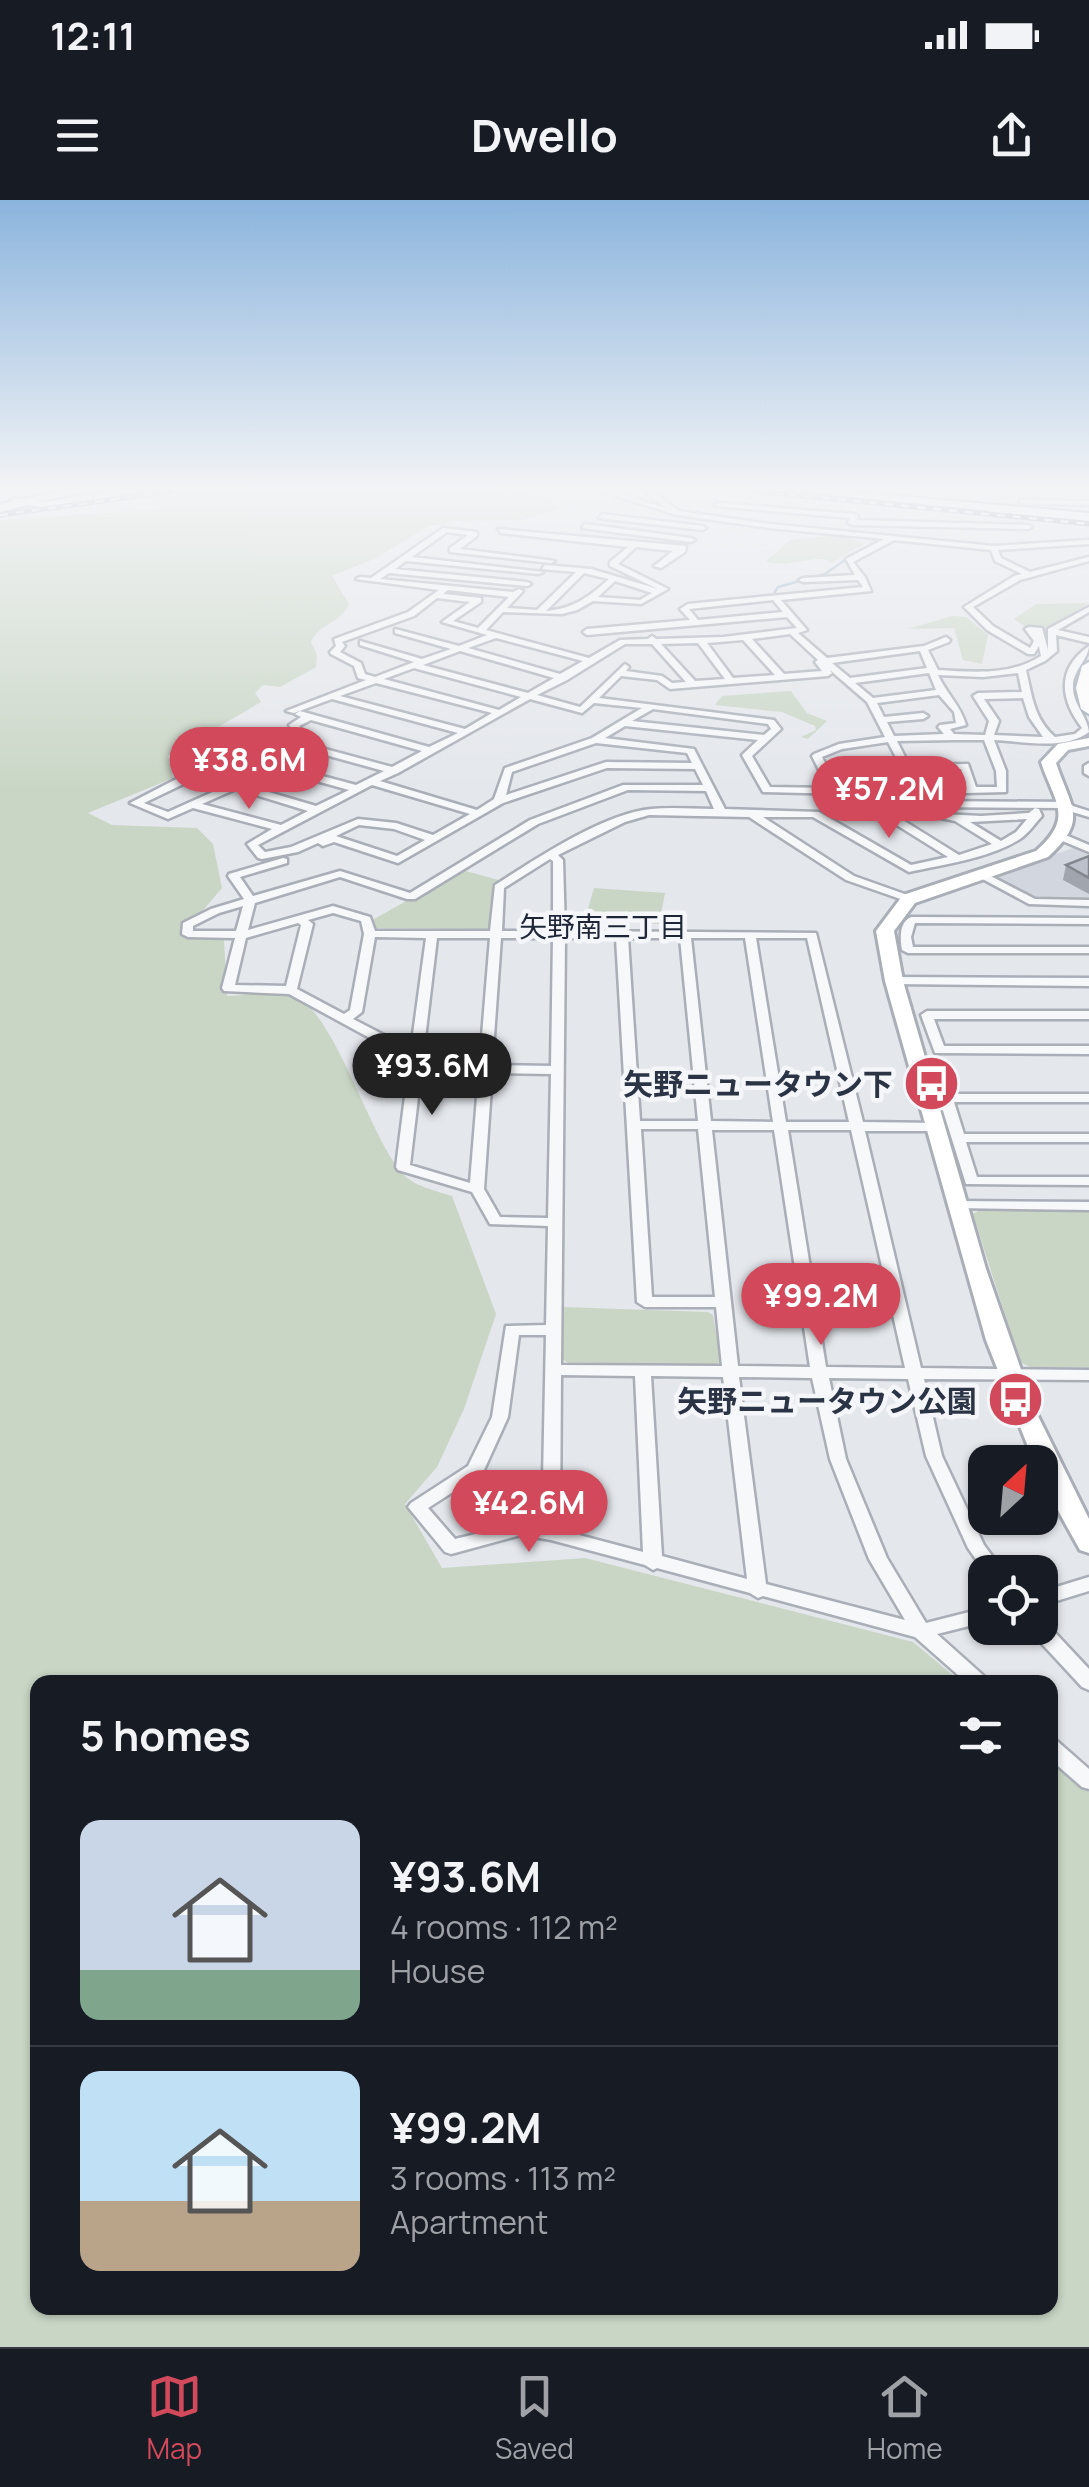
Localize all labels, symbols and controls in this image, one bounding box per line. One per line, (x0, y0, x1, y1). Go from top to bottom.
text: 12:11 (50, 9, 136, 61)
text: Dwello (471, 104, 618, 166)
icon: menu (50, 108, 105, 163)
icon: share (984, 108, 1039, 163)
pin: ¥38.6M (168, 727, 330, 812)
text: ¥38.6M (192, 737, 306, 781)
pin: ¥57.2M (808, 756, 970, 841)
text: ¥57.2M (834, 766, 945, 810)
district label: 矢野南三丁目 (519, 907, 687, 945)
pin: ¥93.6M (351, 1033, 513, 1118)
text: ¥93.6M (374, 1043, 490, 1087)
bus stop icon: 矢野ニュータウン下 (902, 1053, 962, 1113)
place label: 矢野ニュータウン下 (623, 1063, 893, 1104)
pin: ¥99.2M (740, 1263, 902, 1348)
text: ¥99.2M (763, 1273, 879, 1317)
bus stop icon: 矢野ニュータウン公園 (986, 1370, 1046, 1430)
place label: 矢野ニュータウン公園 (677, 1380, 977, 1421)
north arrow (968, 1445, 1058, 1535)
map controls (968, 1445, 1058, 1645)
pin: ¥42.6M (448, 1470, 610, 1555)
text: ¥42.6M (473, 1480, 585, 1524)
button: locate (968, 1555, 1058, 1645)
text: 5 homes (80, 1706, 251, 1764)
icon: filters (953, 1708, 1008, 1763)
text: ¥93.6M (390, 1847, 541, 1905)
icon: home (160, 1860, 280, 1980)
text: 4 rooms · 112 m² (390, 1905, 618, 1949)
text: House (390, 1949, 485, 1993)
text: ¥99.2M (390, 2098, 541, 2156)
icon: home (160, 2111, 280, 2231)
text: 3 rooms · 113 m² (390, 2156, 616, 2200)
text: Apartment (390, 2200, 548, 2244)
tab: Map (146, 2369, 202, 2467)
tab: Saved (495, 2369, 574, 2467)
tab: Home (867, 2369, 943, 2467)

